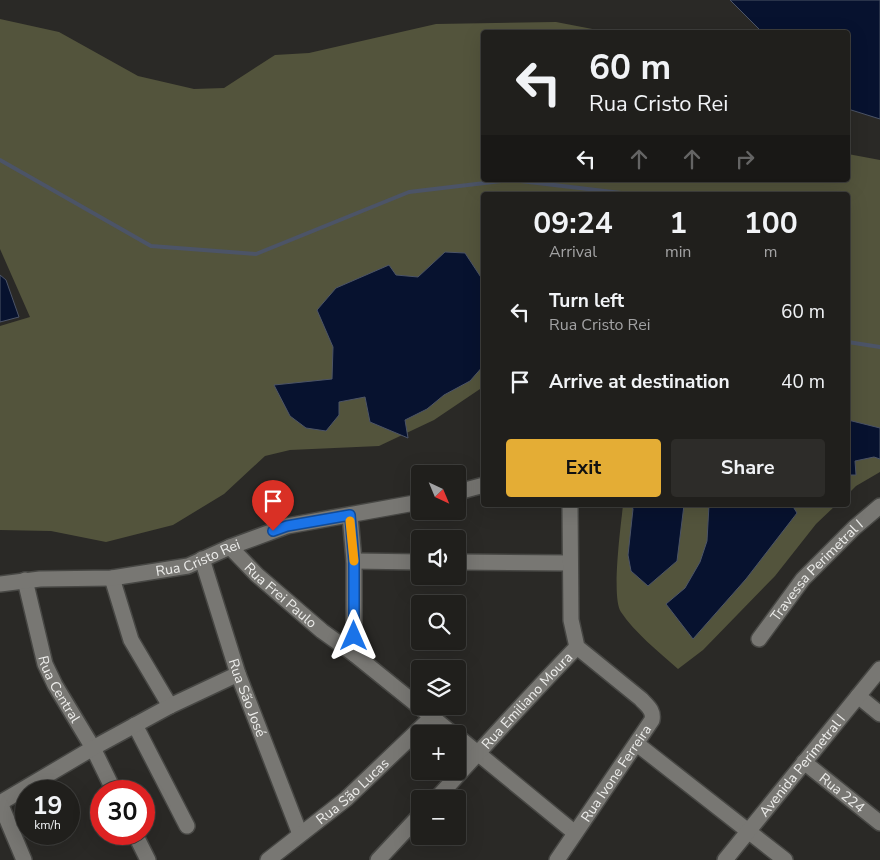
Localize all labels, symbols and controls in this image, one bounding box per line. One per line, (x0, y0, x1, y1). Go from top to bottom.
text: 60 m (589, 44, 671, 91)
icon: left (506, 50, 571, 115)
text: Rua Cristo Rei (589, 89, 728, 119)
icon: left (572, 145, 600, 173)
icon: ahead (625, 145, 653, 173)
icon: ahead (678, 145, 706, 173)
icon: right (731, 145, 759, 173)
text: 09:24 (533, 203, 613, 244)
text: 1 (669, 203, 687, 244)
text: 100 (744, 203, 798, 244)
text: Arrival (549, 241, 597, 263)
text: min (665, 241, 691, 263)
text: m (764, 241, 778, 263)
text: Turn left (549, 288, 624, 314)
icon: left (506, 298, 534, 326)
text: 60 m (781, 299, 825, 325)
text: Rua Cristo Rei (549, 314, 650, 336)
icon: arrive (506, 368, 534, 396)
text: Arrive at destination (549, 369, 730, 395)
text: 40 m (781, 369, 825, 395)
button: Exit (506, 439, 661, 497)
button: Share (671, 439, 825, 497)
north arrow (411, 465, 466, 520)
map controls (411, 465, 466, 845)
pin (252, 480, 294, 531)
icon: arrive (259, 487, 287, 515)
street label: Travessa Perimetral I (766, 515, 867, 625)
button: sound (411, 530, 466, 585)
street label: Rua Cristo Rei (154, 535, 243, 580)
street label: Rua Frei Paulo (240, 558, 321, 632)
button: search (411, 595, 466, 650)
position arrow (327, 609, 379, 661)
street label: Rua Emiliano Moura (477, 648, 577, 753)
street label: Rua Central (34, 654, 85, 727)
street label: Rua São José (224, 656, 271, 740)
button: layers (411, 660, 466, 715)
street label: Avenida Perimetral I (754, 710, 849, 821)
street label: Rua Ivone Ferreira (576, 721, 656, 825)
button: + (411, 725, 466, 780)
street label: Rua São Lucas (312, 753, 393, 829)
street label: Rua 224 (815, 769, 869, 817)
speed limit sign: 30 (90, 780, 155, 845)
text: 19 (32, 789, 63, 823)
button: − (411, 790, 466, 845)
text: km/h (34, 817, 61, 833)

